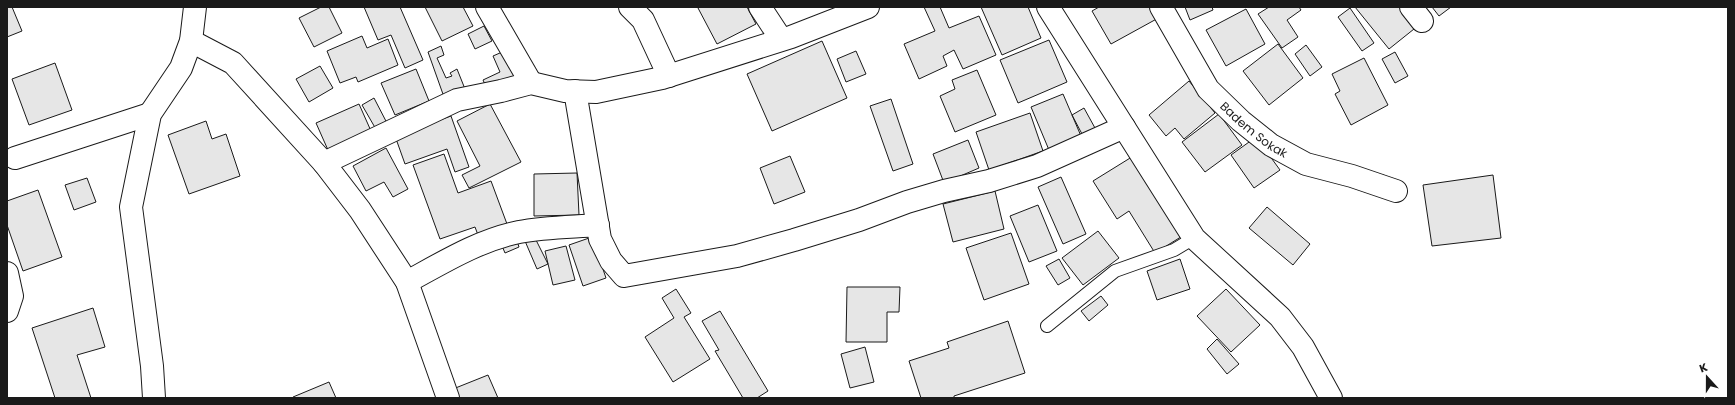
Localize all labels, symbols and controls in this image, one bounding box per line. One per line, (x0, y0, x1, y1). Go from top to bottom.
street label: Badem Sokak (1217, 97, 1292, 161)
north arrow (1687, 357, 1727, 397)
text: K (1697, 359, 1710, 377)

